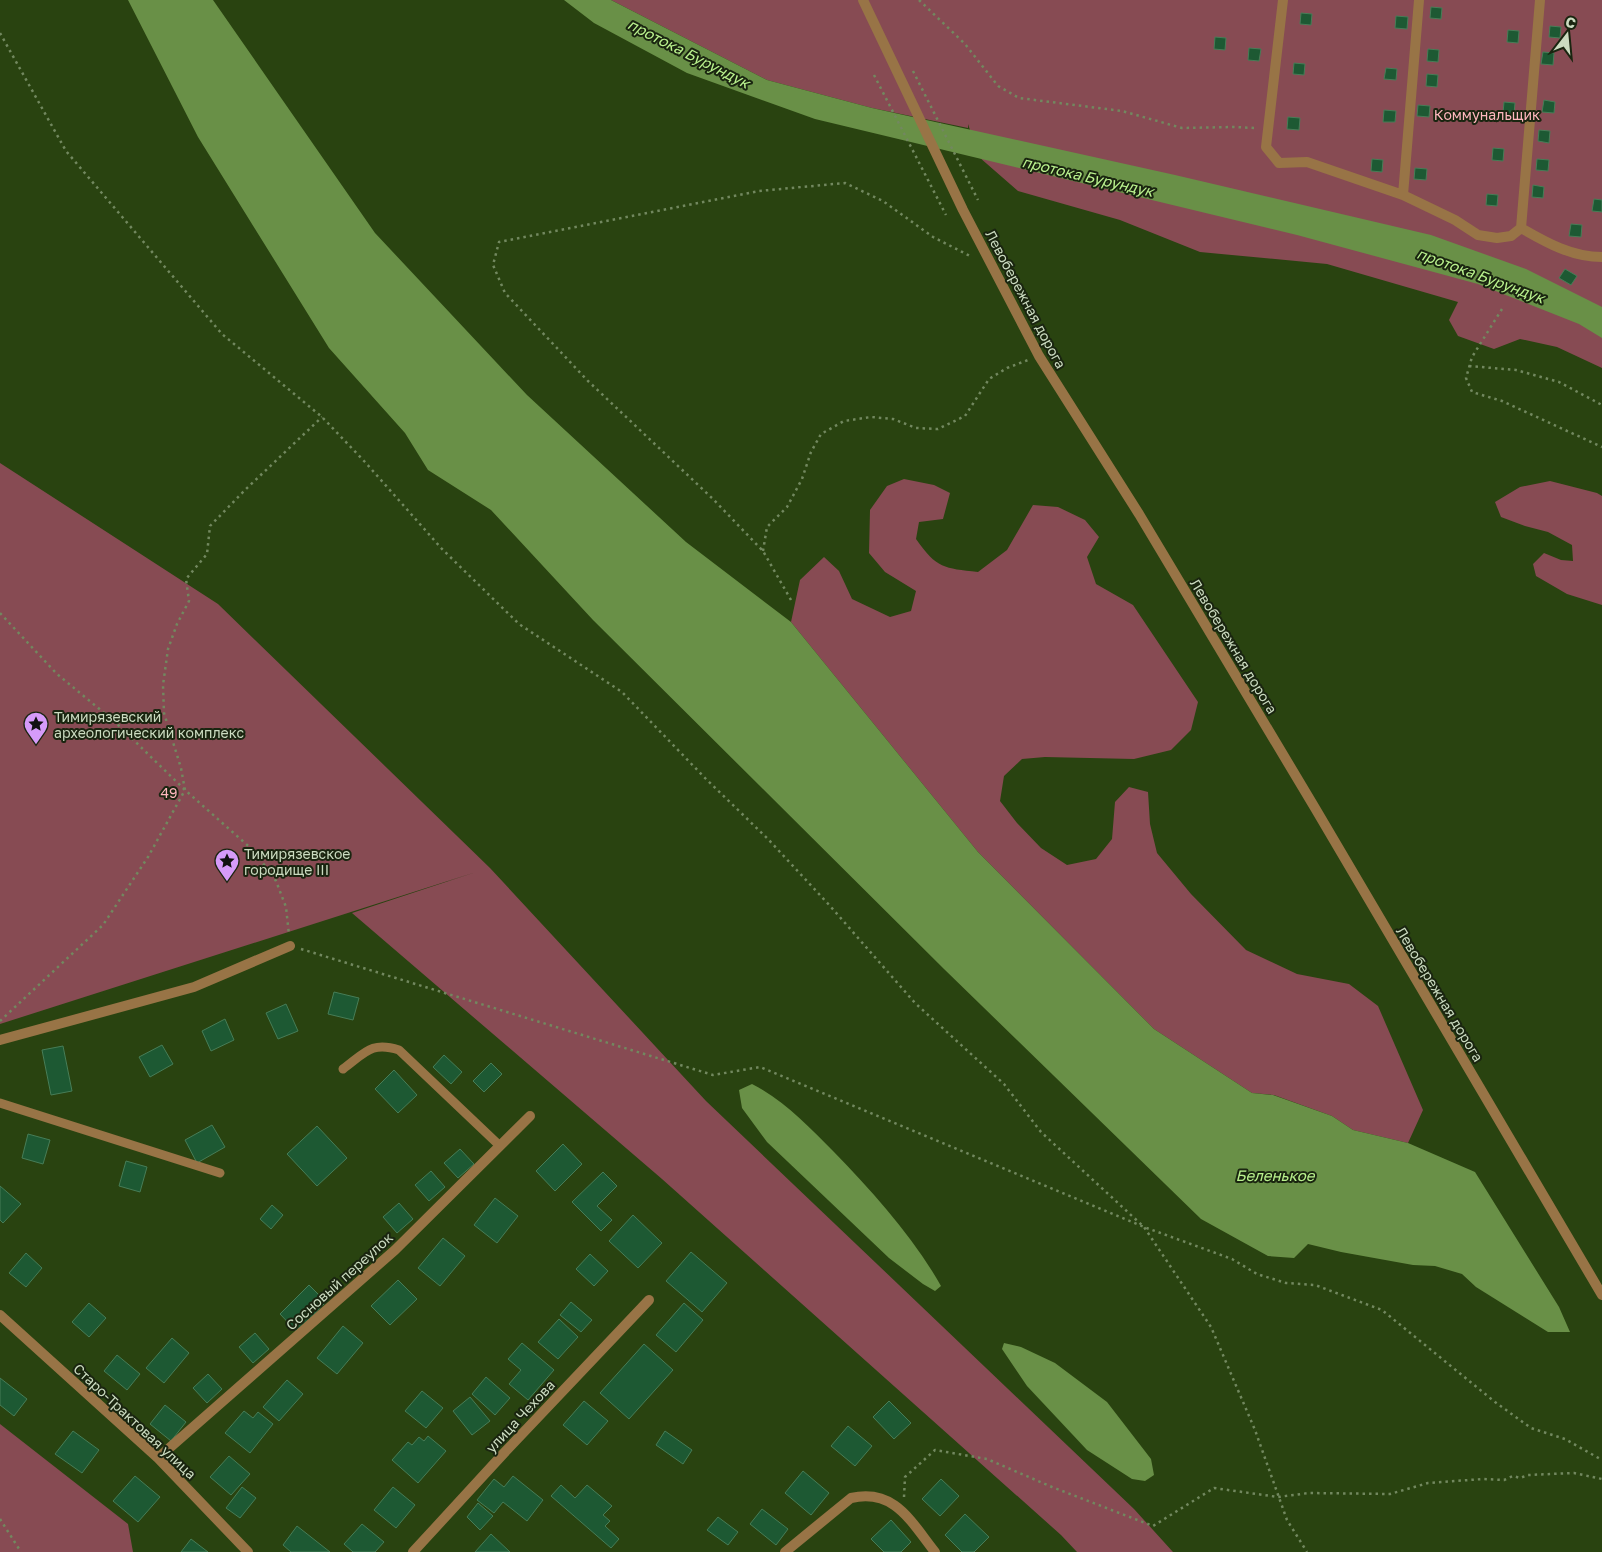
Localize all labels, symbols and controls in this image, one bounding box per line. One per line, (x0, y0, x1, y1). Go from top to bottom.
north arrow (1542, 10, 1592, 60)
text: С (1564, 12, 1578, 32)
water label: протока Бурундук (625, 14, 755, 93)
park label: Коммунальщик (1434, 106, 1540, 123)
water label: протока Бурундук (1020, 152, 1158, 201)
street label: Левобережная дорога (982, 227, 1070, 371)
water label: протока Бурундук (1414, 244, 1549, 308)
street label: Левобережная дорога (1187, 575, 1281, 717)
place label: Тимирязевский археологический комплекс (54, 708, 244, 741)
place icon: Тимирязевский археологический комплекс (23, 711, 49, 745)
park label: 49 (160, 784, 178, 801)
place label: Тимирязевское городище III (244, 845, 350, 878)
place icon: Тимирязевское городище III (214, 848, 240, 882)
street label: Левобережная дорога (1393, 923, 1487, 1065)
water label: Беленькое (1235, 1166, 1316, 1184)
street label: Сосновый переулок (282, 1229, 396, 1333)
street label: Старо-Трактовая улица (70, 1360, 200, 1482)
street label: улица Чехова (482, 1376, 558, 1456)

